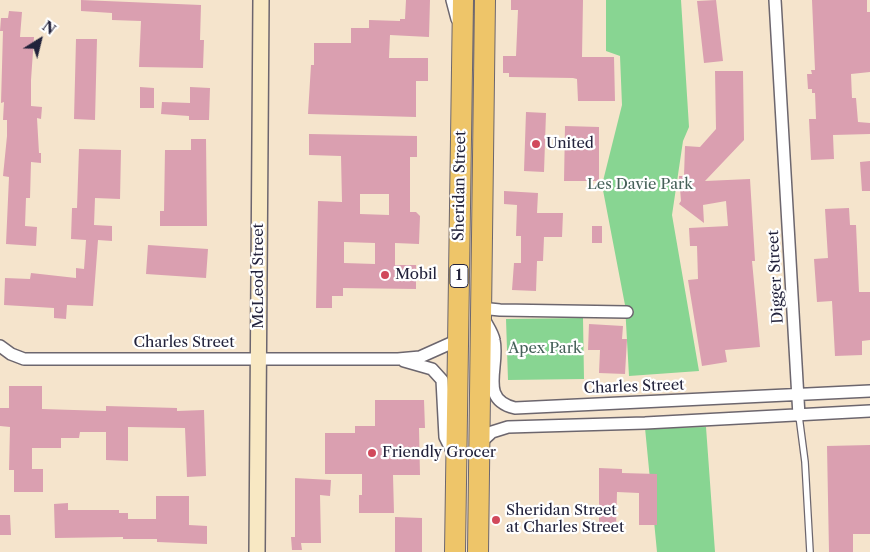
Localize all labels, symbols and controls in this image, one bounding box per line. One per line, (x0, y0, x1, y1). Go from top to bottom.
north arrow (15, 15, 65, 65)
text: N (39, 17, 59, 39)
street label: Sheridan Street (450, 131, 470, 241)
place label: United (546, 135, 594, 153)
marker: United (530, 138, 542, 150)
park label: Les Davie Park (587, 176, 693, 194)
street label: McLeod Street (250, 223, 268, 329)
street label: Digger Street (765, 230, 787, 324)
road number: 1 (450, 264, 468, 288)
place label: Mobil (395, 266, 437, 284)
marker: Mobil (379, 269, 391, 281)
street label: Charles Street (133, 334, 235, 352)
park label: Apex Park (508, 340, 582, 358)
street label: Charles Street (583, 376, 685, 398)
place label: Friendly Grocer (382, 444, 496, 462)
marker: Friendly Grocer (366, 447, 378, 459)
place label: Sheridan Street at Charles Street (506, 502, 624, 537)
marker: Sheridan Street at Charles Street (490, 514, 502, 526)

